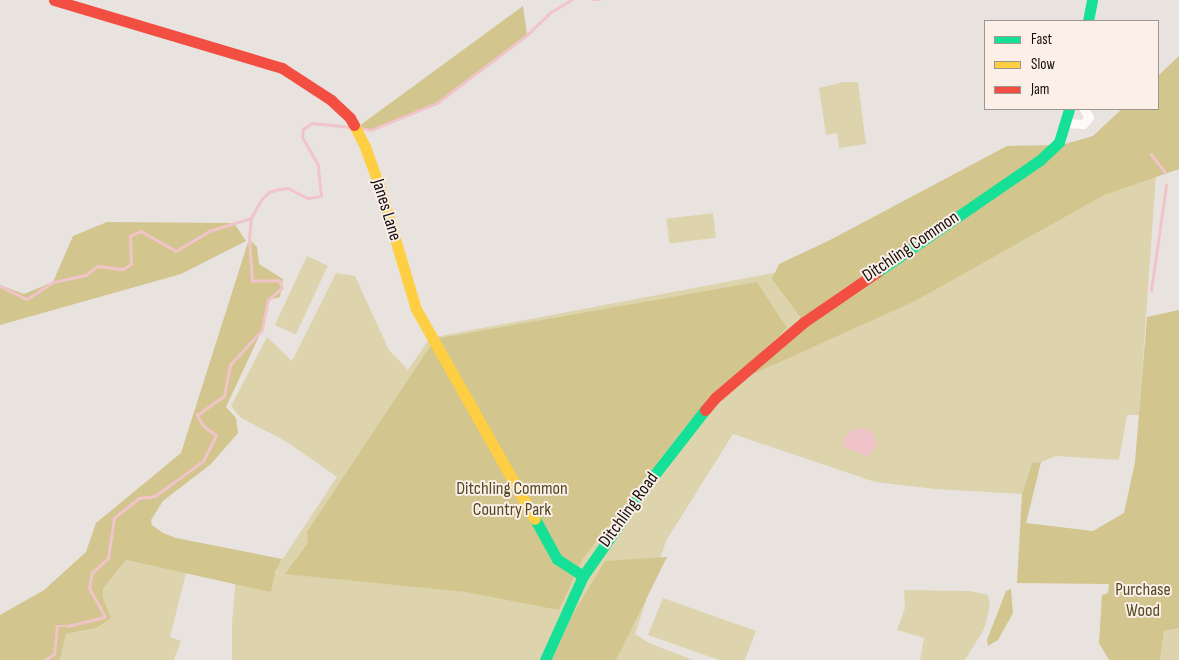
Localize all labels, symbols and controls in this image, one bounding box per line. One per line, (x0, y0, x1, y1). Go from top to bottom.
legend (984, 20, 1159, 110)
text: Fast (1031, 30, 1052, 49)
text: Slow (1031, 55, 1055, 74)
text: Jam (1031, 80, 1049, 99)
street label: Janes Lane (366, 177, 406, 243)
street label: Ditchling Common (859, 207, 963, 287)
street label: Ditchling Road (595, 468, 663, 552)
park label: Ditchling Common Country Park (456, 479, 568, 522)
park label: Purchase Wood (1115, 580, 1171, 622)

